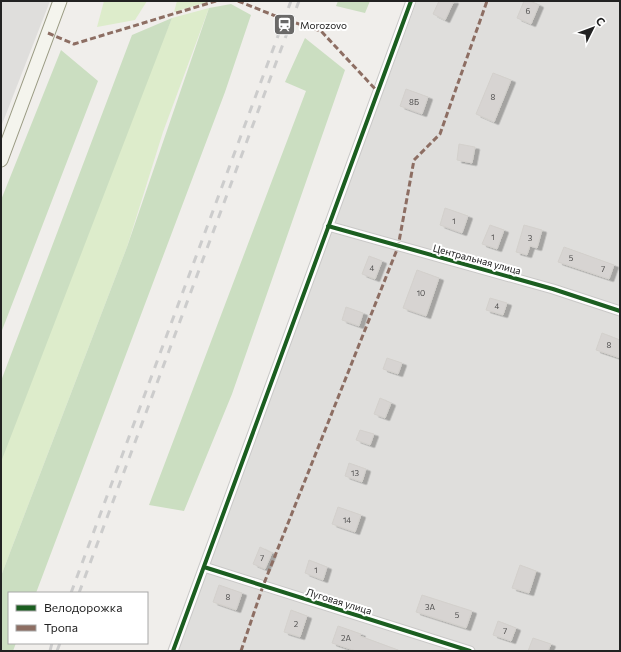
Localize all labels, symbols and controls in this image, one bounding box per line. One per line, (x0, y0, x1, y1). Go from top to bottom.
house number: 6 (526, 6, 531, 16)
north arrow (573, 8, 613, 48)
station icon: Morozovo (272, 12, 298, 38)
text: С (593, 14, 608, 28)
place label: Morozovo (300, 19, 347, 31)
house number: 8 (491, 92, 496, 102)
house number: 8Б (409, 97, 419, 107)
house number: 1 (452, 216, 456, 226)
house number: 1 (491, 232, 495, 242)
house number: 3 (528, 233, 533, 243)
street label: Центральная улица (432, 241, 522, 277)
house number: 5 (569, 253, 574, 263)
house number: 4 (370, 263, 375, 273)
house number: 7 (601, 264, 605, 274)
house number: 10 (417, 288, 425, 298)
house number: 4 (495, 301, 500, 311)
house number: 8 (607, 340, 612, 350)
house number: 13 (351, 468, 359, 478)
house number: 14 (343, 515, 351, 525)
house number: 7 (260, 553, 264, 563)
house number: 1 (314, 565, 318, 575)
street label: Луговая улица (305, 585, 373, 617)
legend (8, 592, 148, 644)
house number: 8 (226, 592, 231, 602)
text: Велодорожка (44, 600, 122, 614)
house number: 3А (425, 602, 435, 612)
house number: 5 (455, 610, 460, 620)
house number: 2 (294, 619, 299, 629)
text: Тропа (44, 620, 78, 634)
house number: 7 (503, 626, 507, 636)
house number: 2А (341, 633, 351, 643)

